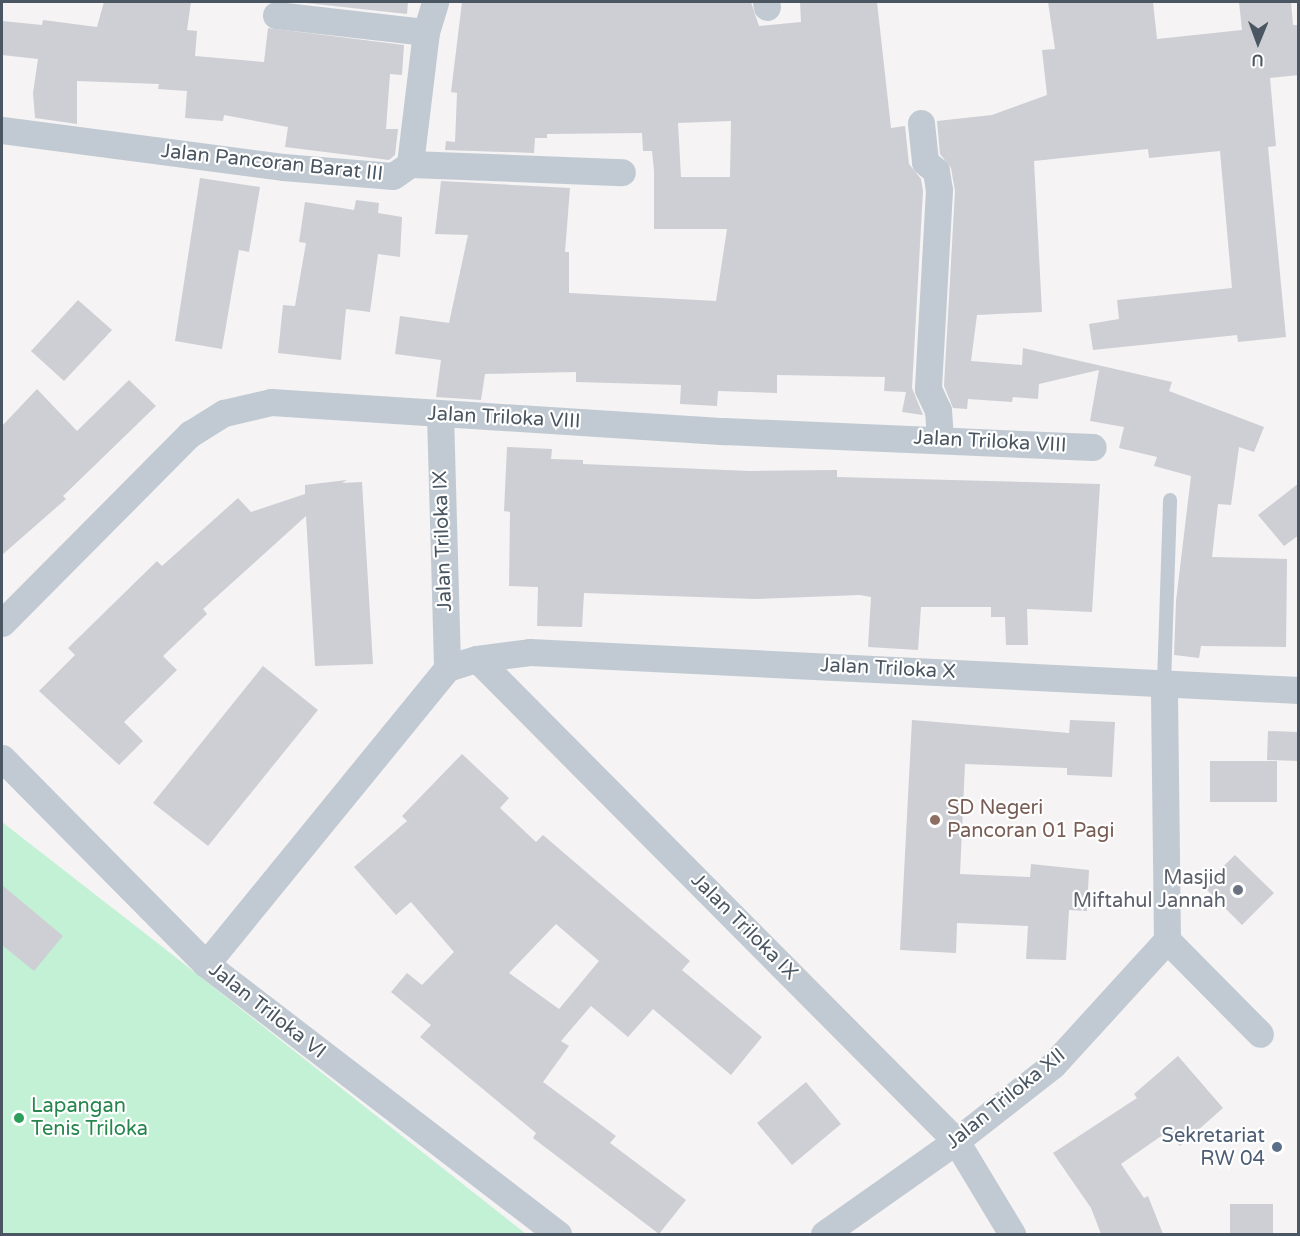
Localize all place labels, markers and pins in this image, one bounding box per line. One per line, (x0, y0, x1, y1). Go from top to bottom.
place label: SD Negeri Pancoran 01 Pagi (947, 796, 1114, 843)
marker: SD Negeri Pancoran 01 Pagi (928, 813, 942, 827)
place label: Masjid Miftahul Jannah (1073, 867, 1226, 914)
marker: Masjid Miftahul Jannah (1231, 883, 1245, 897)
place label: Lapangan Tenis Triloka (31, 1094, 148, 1141)
marker: Lapangan Tenis Triloka (12, 1111, 26, 1125)
place label: Sekretariat RW 04 (1162, 1124, 1265, 1171)
marker: Sekretariat RW 04 (1270, 1140, 1284, 1154)

